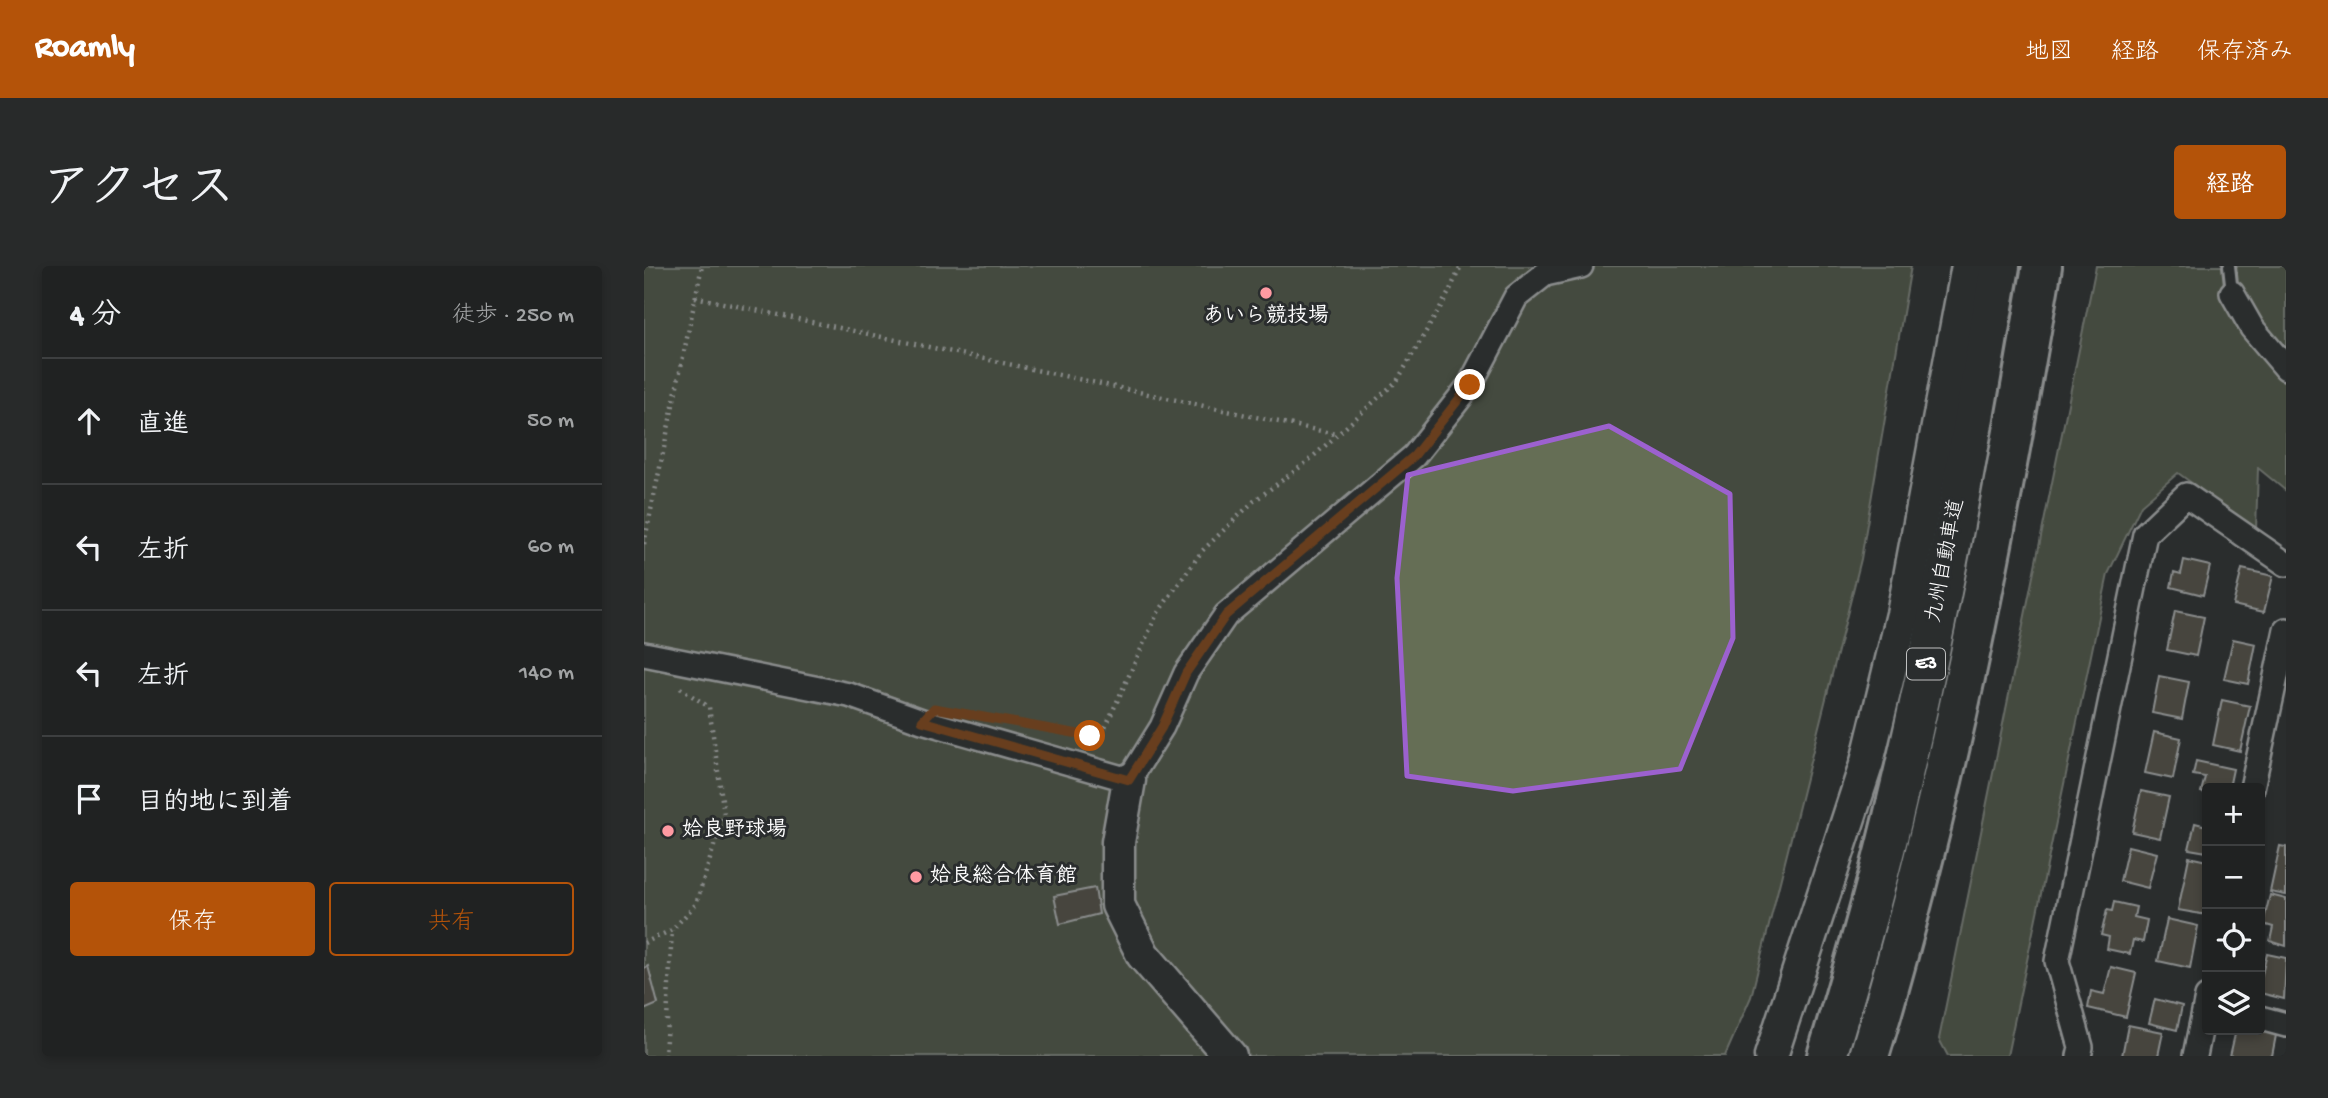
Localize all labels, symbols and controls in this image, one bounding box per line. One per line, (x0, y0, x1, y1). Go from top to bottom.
text: Roamly (35, 30, 135, 68)
text: 地図 (2025, 39, 2073, 68)
text: 経路 (2111, 39, 2159, 68)
text: 保存済み (2197, 39, 2293, 68)
button: 経路 (2174, 145, 2286, 219)
text: アクセス (42, 163, 235, 221)
marker: あいら競技場 (1258, 285, 1274, 301)
text: 4 分 (70, 300, 121, 335)
text: 徒歩 · 250 m (452, 303, 574, 330)
place label: あいら競技場 (1203, 303, 1329, 330)
route end (1454, 369, 1485, 400)
icon: ahead (70, 402, 108, 440)
text: 50 m (527, 408, 574, 435)
text: 直進 (137, 411, 189, 442)
street label: 九州自動車道 (1921, 496, 1971, 625)
icon: left (70, 528, 108, 566)
text: 60 m (528, 534, 574, 561)
text: 左折 (137, 537, 189, 568)
road number: E3 (1907, 648, 1945, 680)
icon: left (70, 654, 108, 692)
text: 140 m (519, 660, 574, 687)
text: 左折 (137, 663, 189, 694)
route start (1074, 720, 1105, 751)
icon: arrive (70, 780, 108, 818)
map controls (2202, 783, 2265, 1035)
button: + (2202, 783, 2265, 846)
text: 目的地に到着 (137, 789, 293, 820)
place label: 姶良野球場 (682, 817, 787, 844)
marker: 姶良野球場 (660, 823, 676, 839)
button: − (2202, 846, 2265, 909)
place label: 姶良総合体育館 (930, 863, 1077, 890)
marker: 姶良総合体育館 (908, 869, 924, 885)
button: 保存 (70, 882, 315, 956)
button: 共有 (329, 882, 574, 956)
button: locate (2202, 909, 2265, 972)
button: layers (2202, 972, 2265, 1035)

